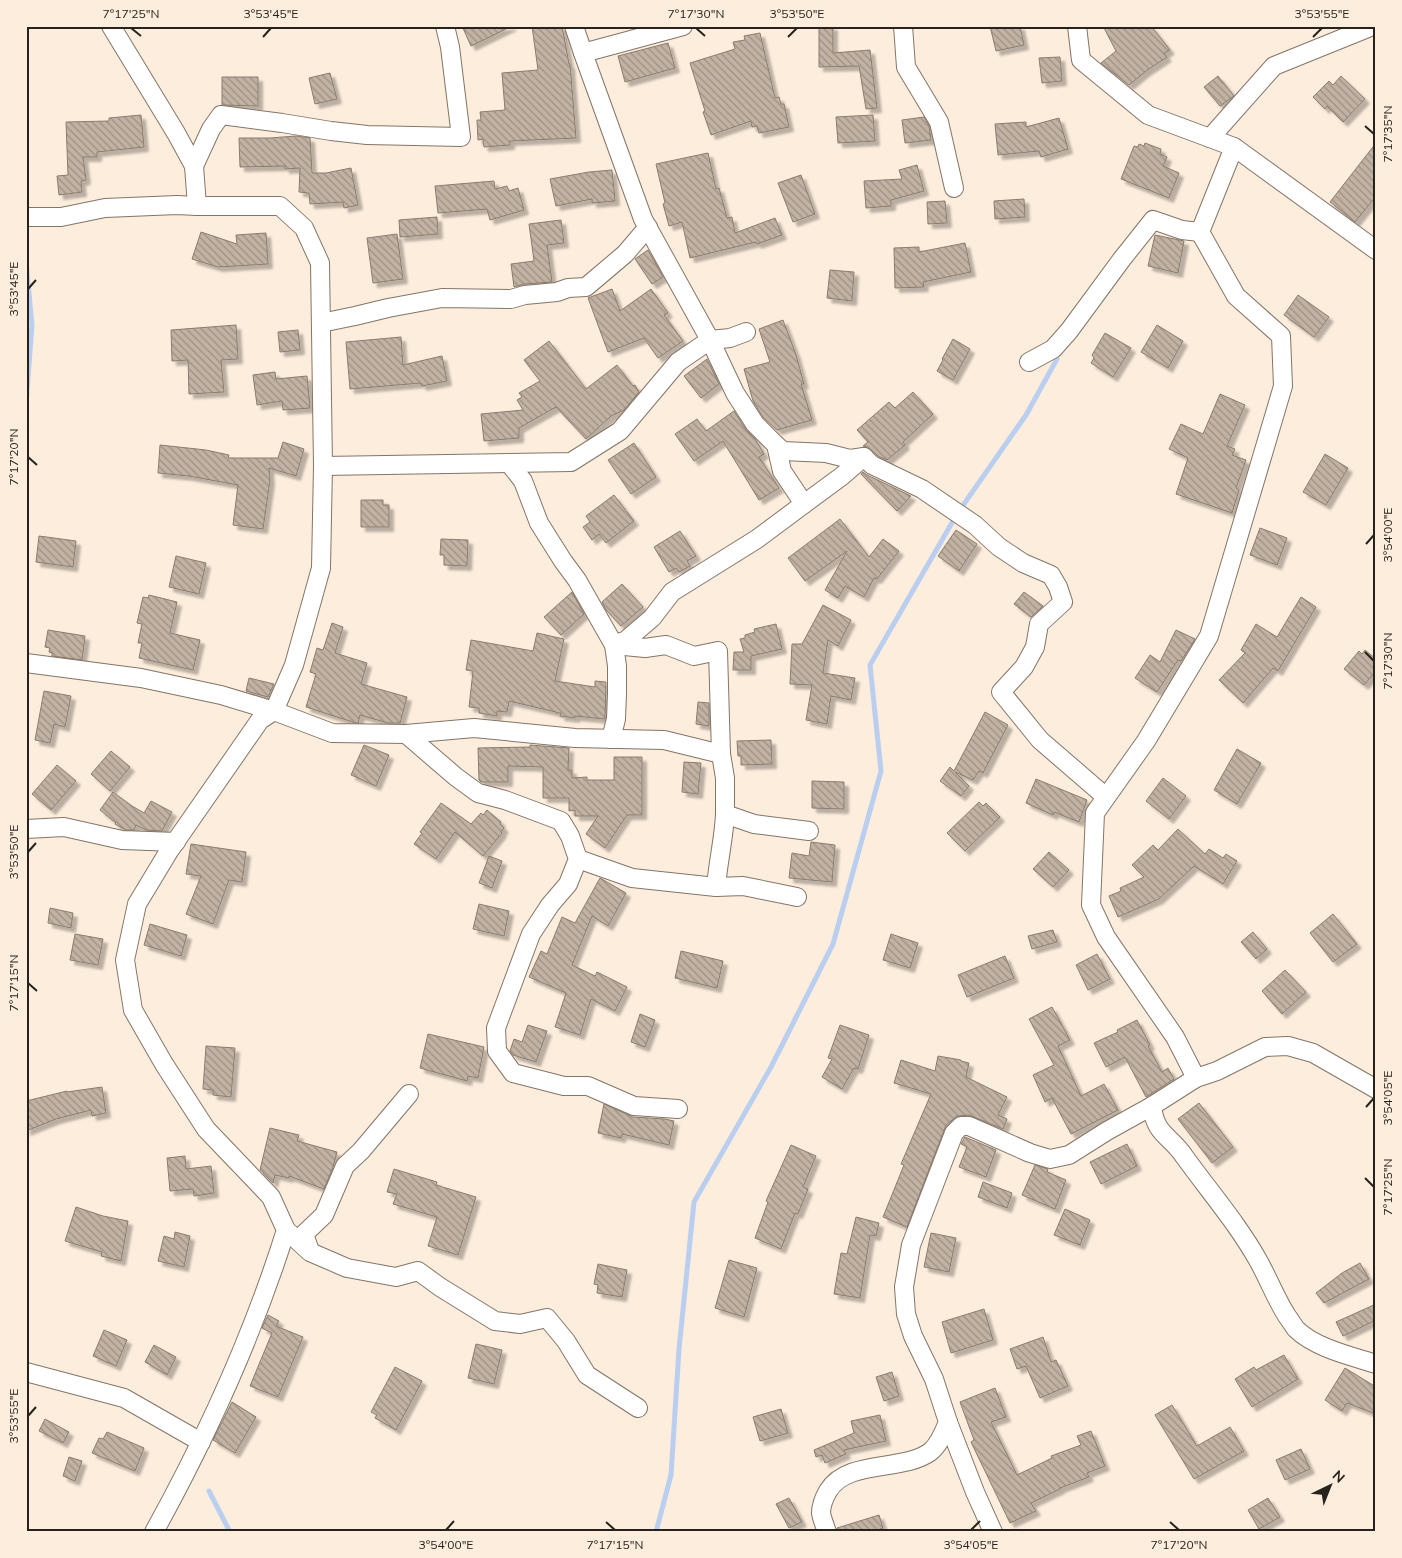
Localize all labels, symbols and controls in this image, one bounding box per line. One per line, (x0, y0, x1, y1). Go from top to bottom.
text: 7°17'25"N (103, 6, 159, 21)
text: 3°53'45"E (244, 6, 298, 21)
text: 7°17'30"N (668, 6, 724, 21)
text: 3°53'50"E (770, 6, 824, 21)
text: 3°53'55"E (1295, 6, 1349, 21)
text: 7°17'35"N (1380, 106, 1395, 162)
text: 3°53'45"E (6, 262, 21, 316)
text: 7°17'20"N (6, 429, 21, 485)
text: 3°54'00"E (1380, 508, 1395, 562)
text: 7°17'30"N (1380, 633, 1395, 689)
text: 3°53'50"E (6, 825, 21, 879)
text: 7°17'15"N (6, 955, 21, 1011)
text: 3°54'05"E (1380, 1071, 1395, 1125)
text: 7°17'25"N (1380, 1159, 1395, 1215)
text: 3°53'55"E (6, 1389, 21, 1443)
north arrow (1304, 1460, 1354, 1510)
text: N (1329, 1466, 1349, 1487)
text: 3°54'00"E (419, 1537, 473, 1552)
text: 7°17'15"N (587, 1537, 643, 1552)
text: 3°54'05"E (944, 1537, 998, 1552)
text: 7°17'20"N (1151, 1537, 1207, 1552)

